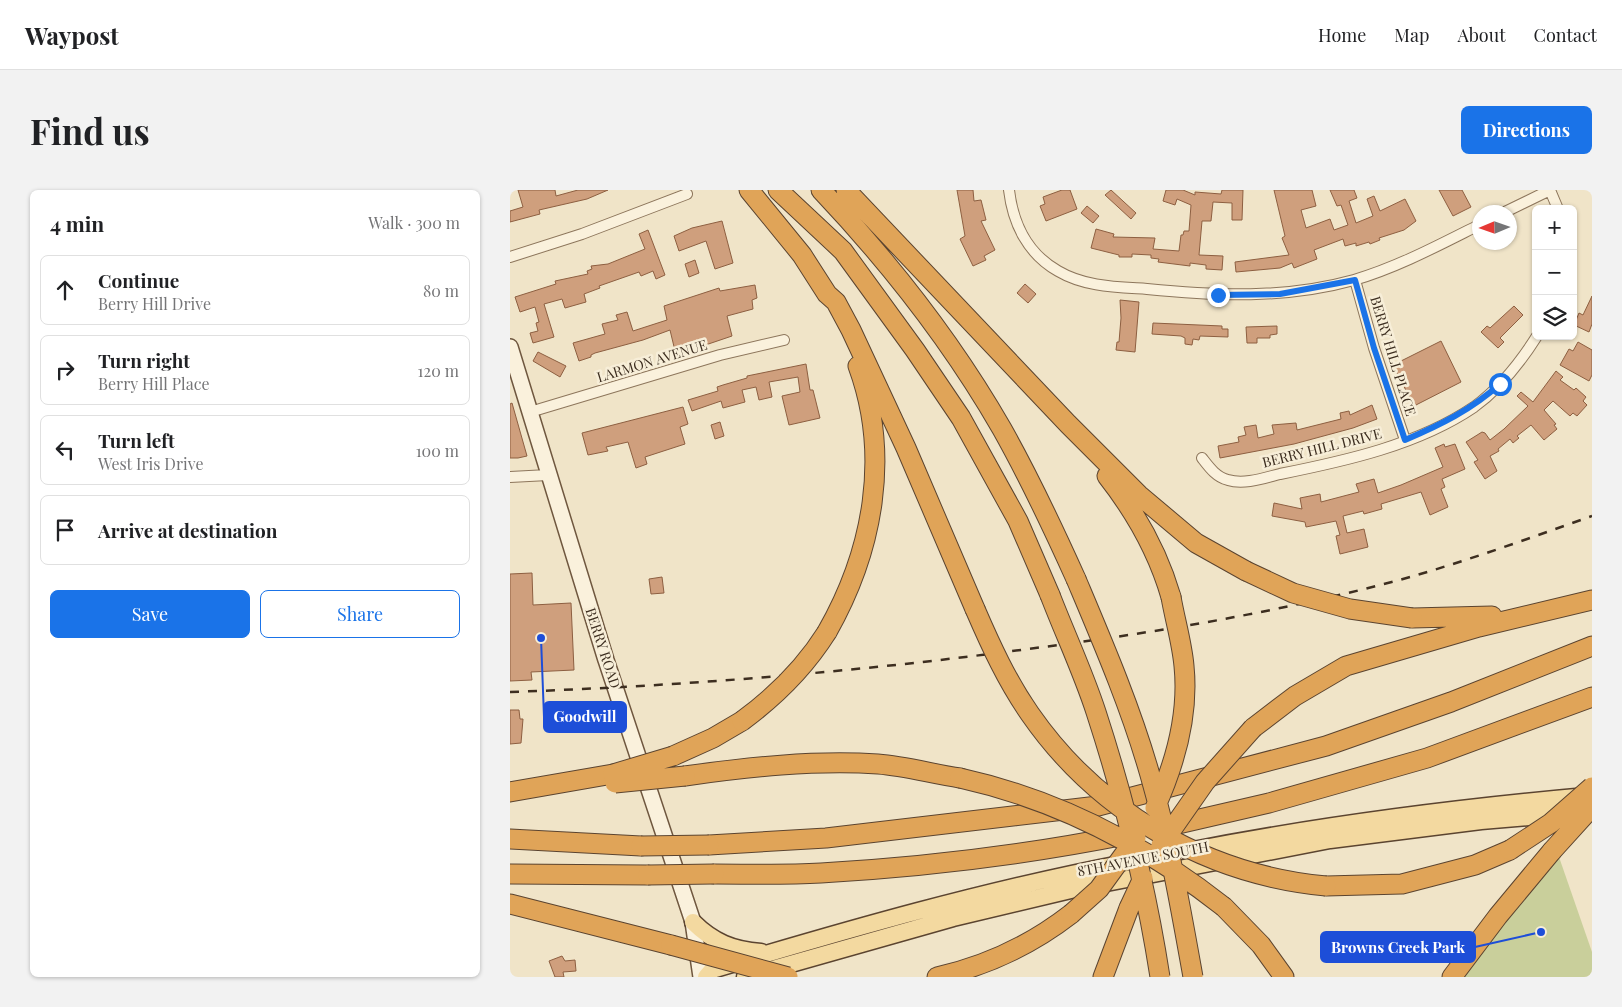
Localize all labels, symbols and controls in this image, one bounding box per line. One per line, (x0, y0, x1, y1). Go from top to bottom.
text: Waypost (25, 19, 119, 51)
text: Home (1318, 23, 1366, 47)
text: Map (1394, 23, 1429, 47)
text: About (1457, 23, 1506, 47)
text: Contact (1534, 23, 1597, 47)
button: Directions (1461, 106, 1592, 154)
text: Find us (30, 107, 150, 154)
north arrow (1472, 205, 1517, 250)
map controls (1532, 205, 1577, 340)
button: + (1532, 205, 1577, 250)
text: 4 min (50, 209, 104, 237)
text: Walk · 300 m (368, 212, 460, 233)
button: − (1532, 250, 1577, 295)
text: Continue (98, 267, 179, 293)
icon: ahead (51, 276, 79, 304)
text: 80 m (423, 280, 459, 301)
route end (1207, 284, 1230, 307)
text: Berry Hill Drive (98, 293, 211, 314)
street label: BERRY HILL PLACE (1366, 294, 1421, 418)
button: layers (1532, 295, 1577, 340)
street label: LARMON AVENUE (594, 335, 709, 386)
text: Turn right (98, 347, 190, 373)
icon: right (51, 356, 79, 384)
text: 120 m (418, 360, 459, 381)
text: Berry Hill Place (98, 373, 210, 394)
route start (1489, 373, 1512, 396)
street label: BERRY HILL DRIVE (1260, 423, 1384, 472)
text: Turn left (98, 427, 175, 453)
icon: left (51, 436, 79, 464)
text: 100 m (416, 440, 459, 461)
text: West Iris Drive (98, 453, 204, 474)
icon: arrive (51, 516, 79, 544)
text: Arrive at destination (98, 517, 278, 543)
button: Save (50, 590, 250, 638)
button: Share (260, 590, 460, 638)
street label: BERRY ROAD (581, 605, 625, 691)
callout: Goodwill (544, 702, 626, 732)
text: Goodwill (554, 706, 617, 726)
street label: 8TH AVENUE SOUTH (1076, 836, 1210, 881)
callout: Browns Creek Park (1321, 932, 1475, 962)
text: Browns Creek Park (1331, 937, 1465, 957)

